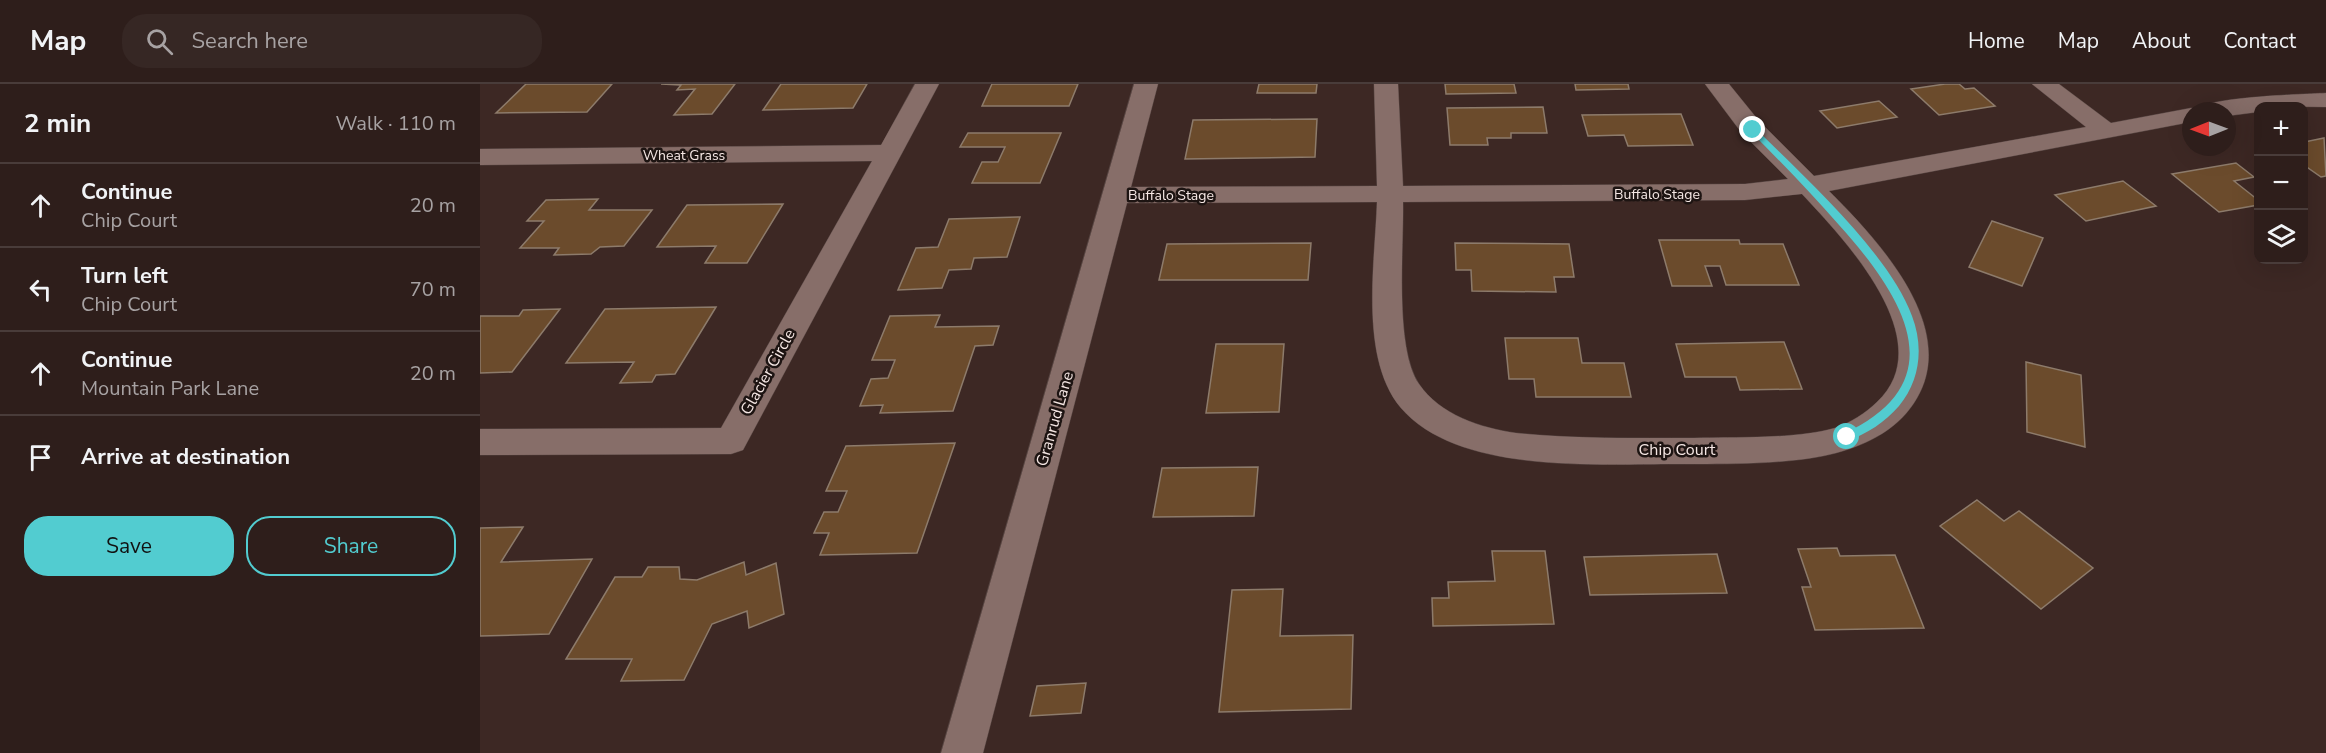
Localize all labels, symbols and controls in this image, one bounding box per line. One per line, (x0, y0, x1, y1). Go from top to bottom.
search box (122, 14, 542, 68)
text: Map (30, 22, 86, 60)
icon: search (143, 25, 176, 58)
text: Search here (191, 26, 308, 56)
text: Home (1968, 27, 2025, 55)
text: Map (2058, 27, 2099, 55)
text: About (2132, 27, 2190, 55)
text: Contact (2223, 27, 2296, 55)
north arrow (2182, 102, 2236, 156)
map controls (2254, 102, 2308, 264)
button: + (2254, 102, 2308, 156)
text: 2 min (24, 106, 91, 141)
text: Walk · 110 m (336, 110, 456, 137)
route end (1739, 116, 1765, 142)
street label: Wheat Grass (643, 146, 726, 165)
button: − (2254, 156, 2308, 210)
text: Continue (81, 177, 172, 207)
street label: Buffalo Stage (1614, 185, 1700, 204)
street label: Buffalo Stage (1128, 186, 1214, 205)
icon: ahead (24, 189, 57, 222)
text: 20 m (410, 192, 456, 219)
text: Chip Court (81, 207, 177, 234)
button: layers (2254, 210, 2308, 264)
text: Turn left (81, 261, 168, 291)
icon: left (24, 273, 57, 306)
text: 70 m (410, 276, 456, 303)
text: Chip Court (81, 291, 177, 318)
street label: Glacier Circle (735, 325, 801, 419)
text: Continue (81, 345, 172, 375)
icon: ahead (24, 357, 57, 390)
text: 20 m (410, 360, 456, 387)
street label: Granrud Lane (1031, 369, 1079, 469)
text: Mountain Park Lane (81, 375, 259, 402)
route start (1833, 423, 1859, 449)
street label: Chip Court (1639, 439, 1716, 461)
icon: arrive (24, 441, 57, 474)
text: Arrive at destination (81, 442, 290, 472)
button: Save (24, 516, 234, 576)
button: Share (246, 516, 456, 576)

